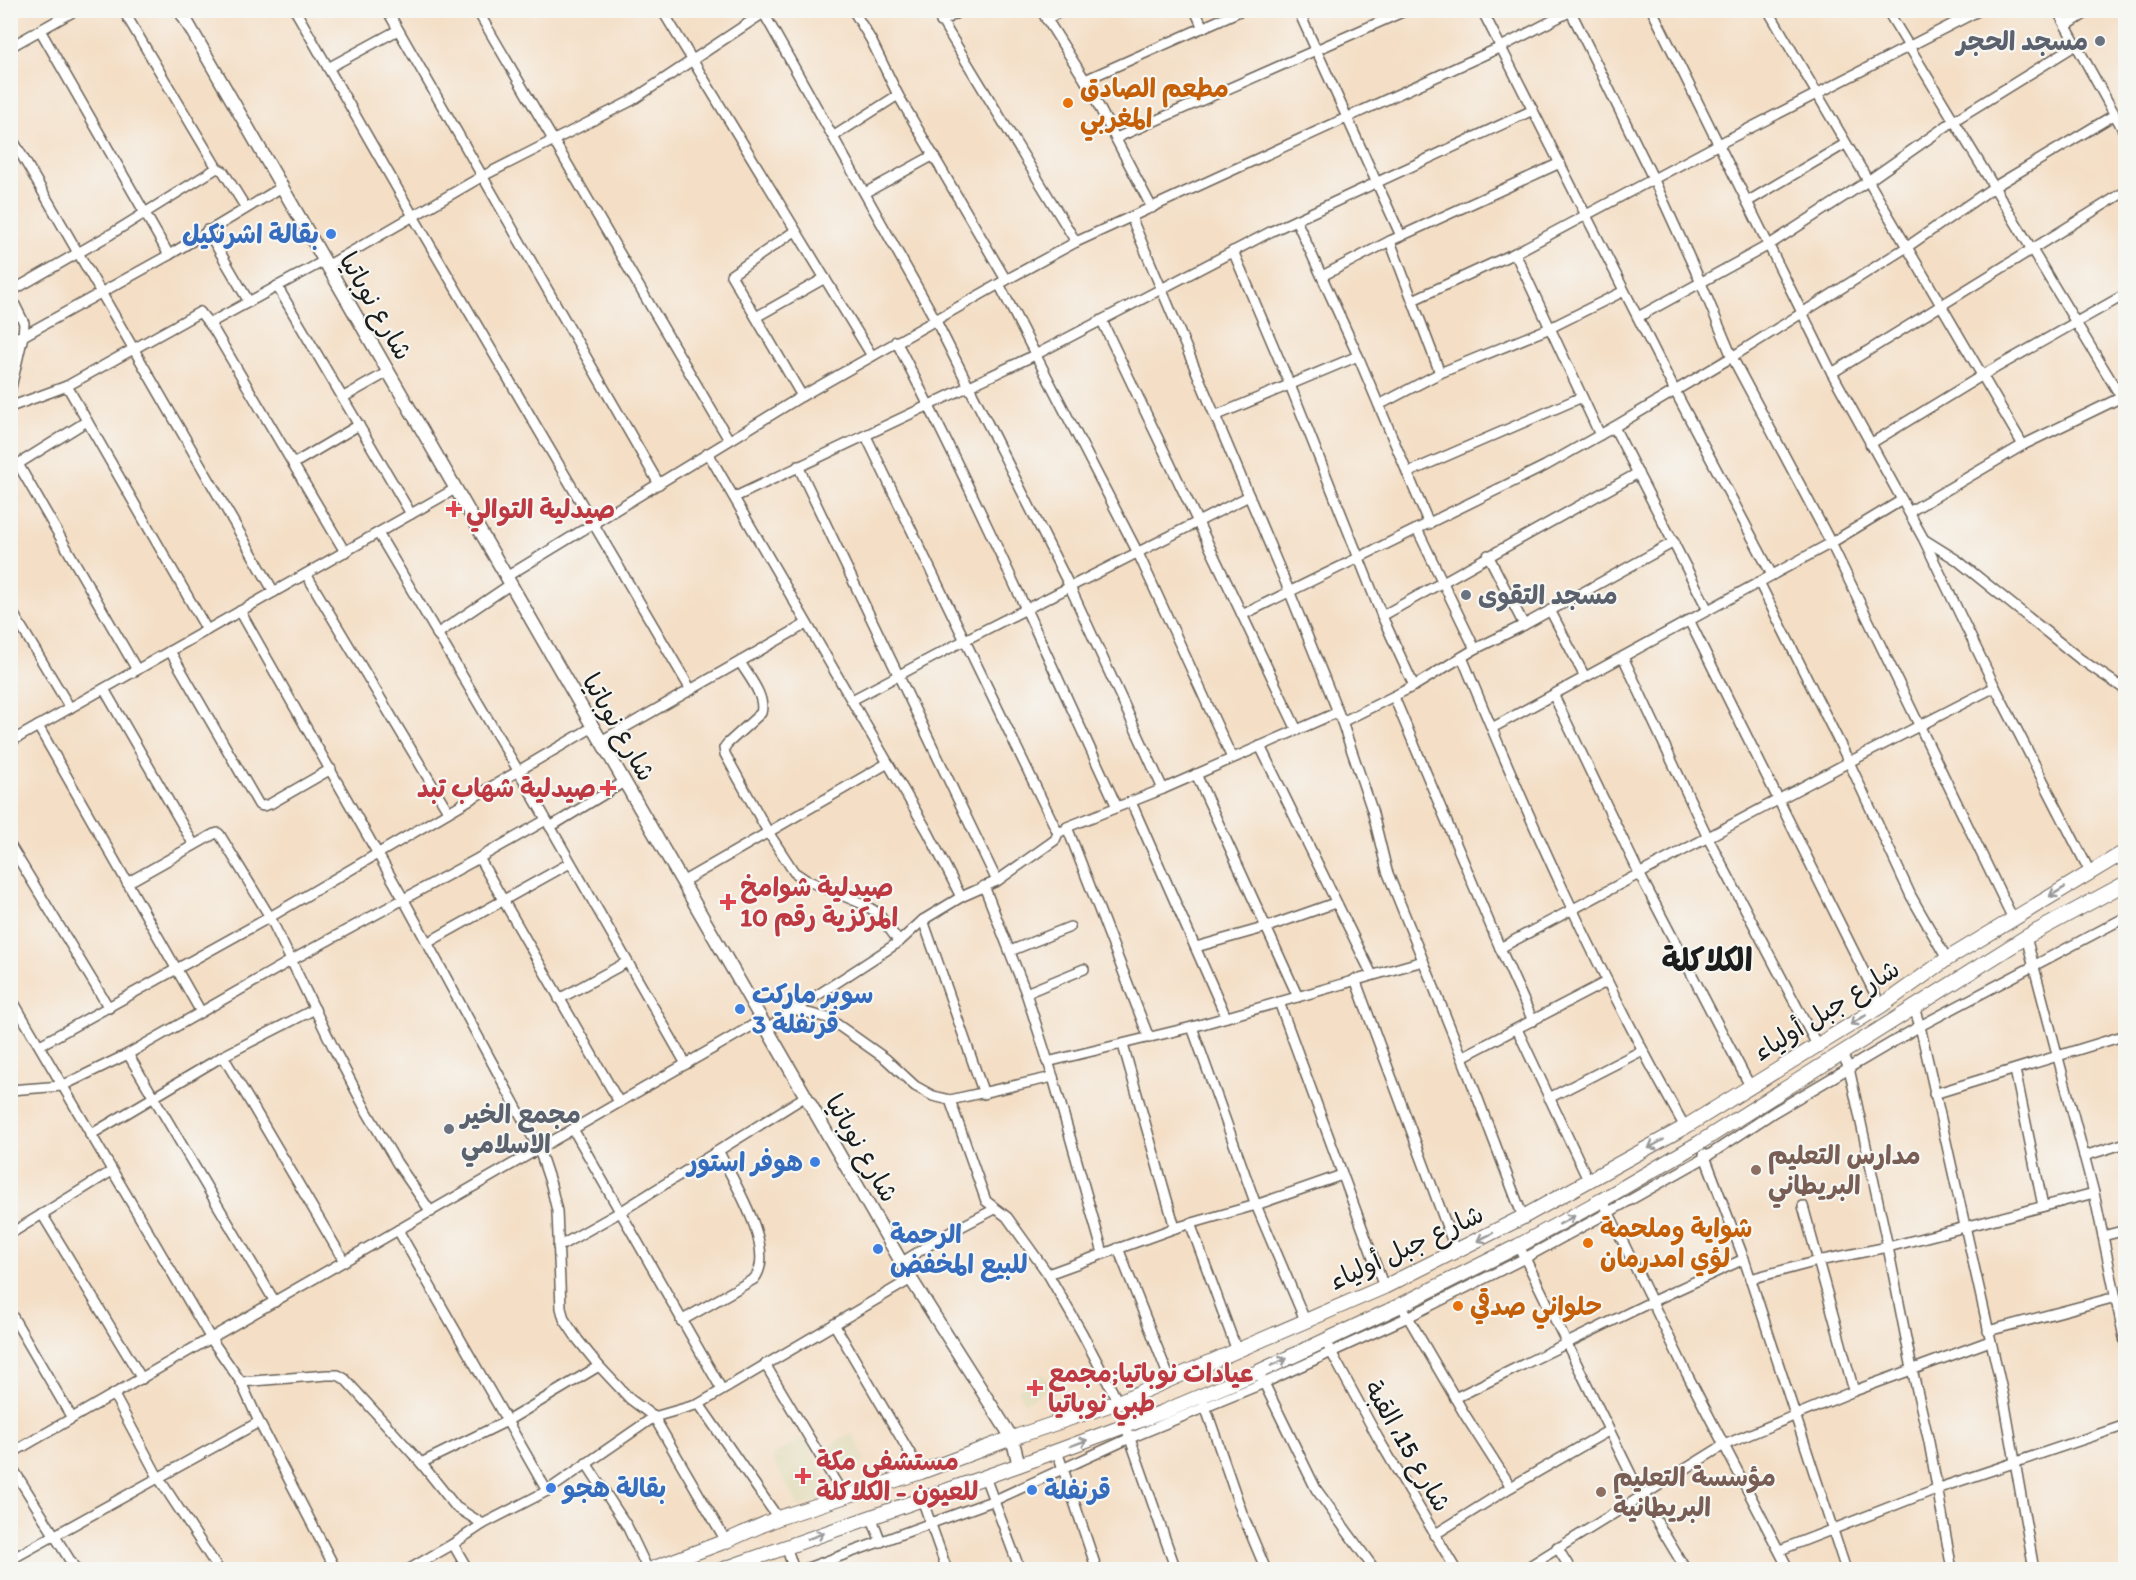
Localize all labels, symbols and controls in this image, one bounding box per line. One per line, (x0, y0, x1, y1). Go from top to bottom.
place label: مسجد الحجر (1955, 25, 2088, 57)
marker: مسجد الحجر (2093, 34, 2107, 48)
place label: مطعم الصادق المغربي (1080, 72, 1229, 142)
marker: مطعم الصادق المغربي (1061, 96, 1075, 110)
place label: بقالة اشرنكيل (182, 218, 319, 250)
marker: بقالة اشرنكيل (324, 227, 338, 241)
street label: شارع نوباتيا (331, 246, 420, 367)
place label: صيدلية التوالي (466, 493, 615, 533)
marker: صيدلية التوالي (447, 502, 461, 516)
place label: مسجد التقوى (1478, 579, 1618, 612)
marker: مسجد التقوى (1459, 588, 1473, 602)
street label: شارع نوباتيا (574, 667, 663, 788)
place label: صيدلية شهاب تبد (417, 772, 596, 804)
marker: صيدلية شهاب تبد (601, 781, 615, 795)
place label: صيدلية شوامخ المركزية رقم 10 (740, 871, 898, 937)
one-way arrow (2049, 886, 2066, 898)
marker: صيدلية شوامخ المركزية رقم 10 (721, 895, 735, 909)
district label: الكلاكلة (1661, 941, 1753, 979)
street label: شارع جبل أولياء (1747, 952, 1906, 1069)
place label: سوبر ماركت قرنفلة 3 (752, 978, 873, 1040)
marker: سوبر ماركت قرنفلة 3 (733, 1002, 747, 1016)
one-way arrow (1850, 1014, 1867, 1026)
street label: شارع نوباتيا (817, 1088, 906, 1209)
place label: مجمع الخير الاسلامي (459, 1098, 581, 1168)
marker: مجمع الخير الاسلامي (442, 1122, 456, 1136)
one-way arrow (1648, 1138, 1665, 1150)
place label: مدارس التعليم البريطاني (1768, 1139, 1921, 1209)
place label: هوفر استور (686, 1146, 803, 1179)
marker: هوفر استور (808, 1155, 822, 1169)
marker: مدارس التعليم البريطاني (1749, 1163, 1763, 1177)
street label: شارع جبل أولياء (1324, 1197, 1489, 1299)
place label: شواية وملحمة لؤي امدرمان (1600, 1212, 1752, 1277)
one-way arrow (1558, 1213, 1575, 1225)
place label: الرحمة للبيع المخفض (890, 1218, 1028, 1283)
one-way arrow (1476, 1232, 1494, 1243)
marker: شواية وملحمة لؤي امدرمان (1581, 1236, 1595, 1250)
marker: الرحمة للبيع المخفض (871, 1242, 885, 1256)
place label: حلواني صدقي (1470, 1288, 1602, 1330)
marker: حلواني صدقي (1451, 1299, 1465, 1313)
one-way arrow (1270, 1356, 1288, 1367)
place label: عيادات نوباتيا;مجمع طبي نوباتيا (1048, 1357, 1253, 1427)
street label: شارع 15، القبة (1356, 1375, 1458, 1518)
marker: عيادات نوباتيا;مجمع طبي نوباتيا (1026, 1379, 1044, 1397)
one-way arrow (1069, 1436, 1088, 1447)
place label: مستشفى مكة للعيون - الكلاكلة (816, 1445, 978, 1508)
place label: مؤسسة التعليم البريطانية (1613, 1461, 1776, 1523)
marker: مستشفى مكة للعيون - الكلاكلة (794, 1467, 812, 1485)
place label: بقالة هجو (561, 1472, 666, 1505)
place label: قرنفلة (1044, 1474, 1111, 1506)
marker: بقالة هجو (544, 1481, 558, 1495)
marker: قرنفلة (1025, 1483, 1039, 1497)
marker: مؤسسة التعليم البريطانية (1594, 1485, 1608, 1499)
one-way arrow (806, 1529, 825, 1540)

